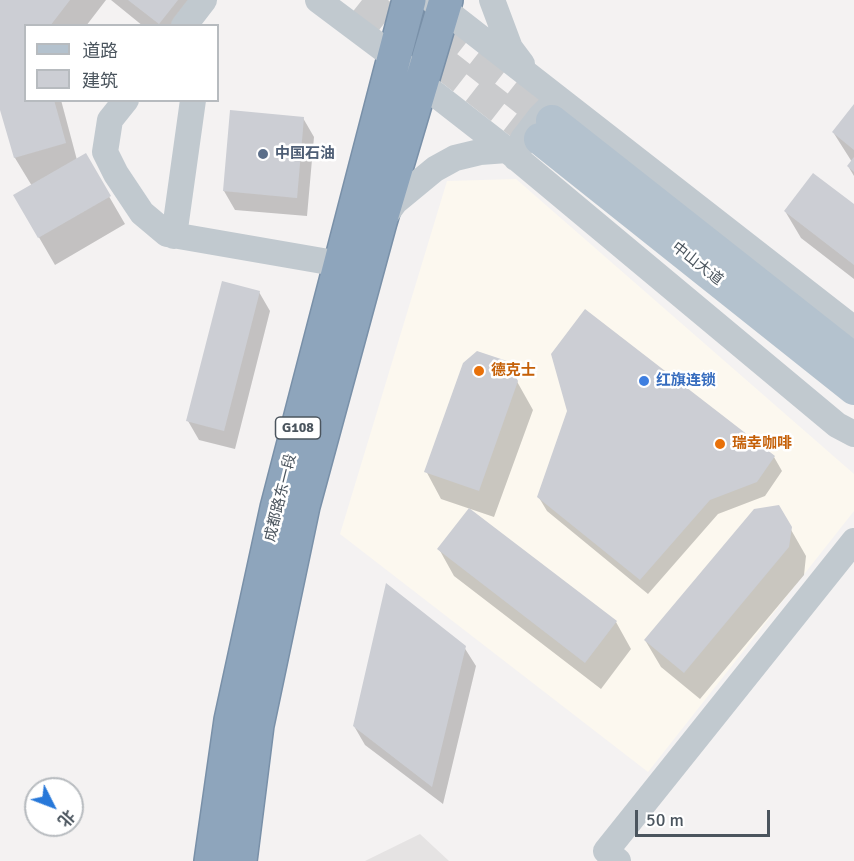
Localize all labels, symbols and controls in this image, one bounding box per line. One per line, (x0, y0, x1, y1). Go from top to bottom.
legend (24, 24, 219, 102)
text: 道路 (82, 40, 118, 62)
text: 建筑 (82, 70, 118, 92)
place label: 中国石油 (275, 145, 335, 163)
marker: 中国石油 (256, 147, 270, 161)
street label: 中山大道 (668, 238, 726, 290)
place label: 德克士 (491, 362, 536, 380)
marker: 德克士 (472, 364, 486, 378)
place label: 红旗连锁 (656, 372, 716, 390)
marker: 红旗连锁 (637, 374, 651, 388)
road number: G108 (276, 417, 320, 439)
place label: 瑞幸咖啡 (732, 435, 792, 453)
marker: 瑞幸咖啡 (713, 437, 727, 451)
street label: 成都路东一段 (261, 452, 301, 544)
north arrow (24, 777, 84, 837)
scale bar (638, 798, 773, 836)
text: 北 (53, 805, 79, 830)
text: 50 m (646, 809, 684, 831)

